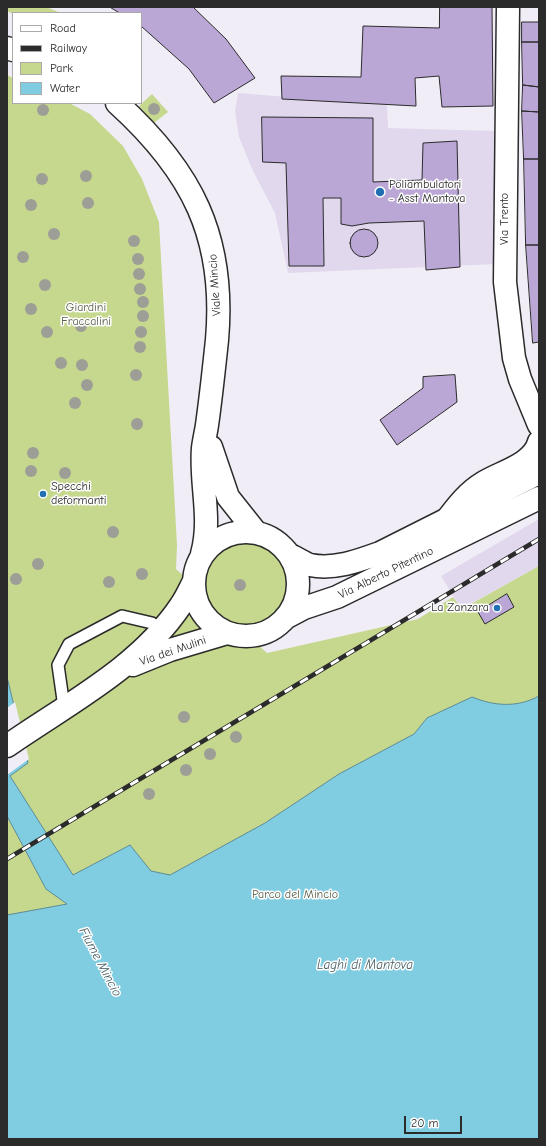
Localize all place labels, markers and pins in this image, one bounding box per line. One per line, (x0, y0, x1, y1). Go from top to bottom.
place label: Poliambulatori - Asst Mantova (389, 178, 465, 206)
marker: Poliambulatori - Asst Mantova (374, 186, 386, 198)
place label: Specchi deformanti (51, 480, 107, 508)
marker: Specchi deformanti (38, 489, 48, 499)
place label: La Zanzara (431, 601, 489, 615)
marker: La Zanzara (492, 603, 502, 613)

